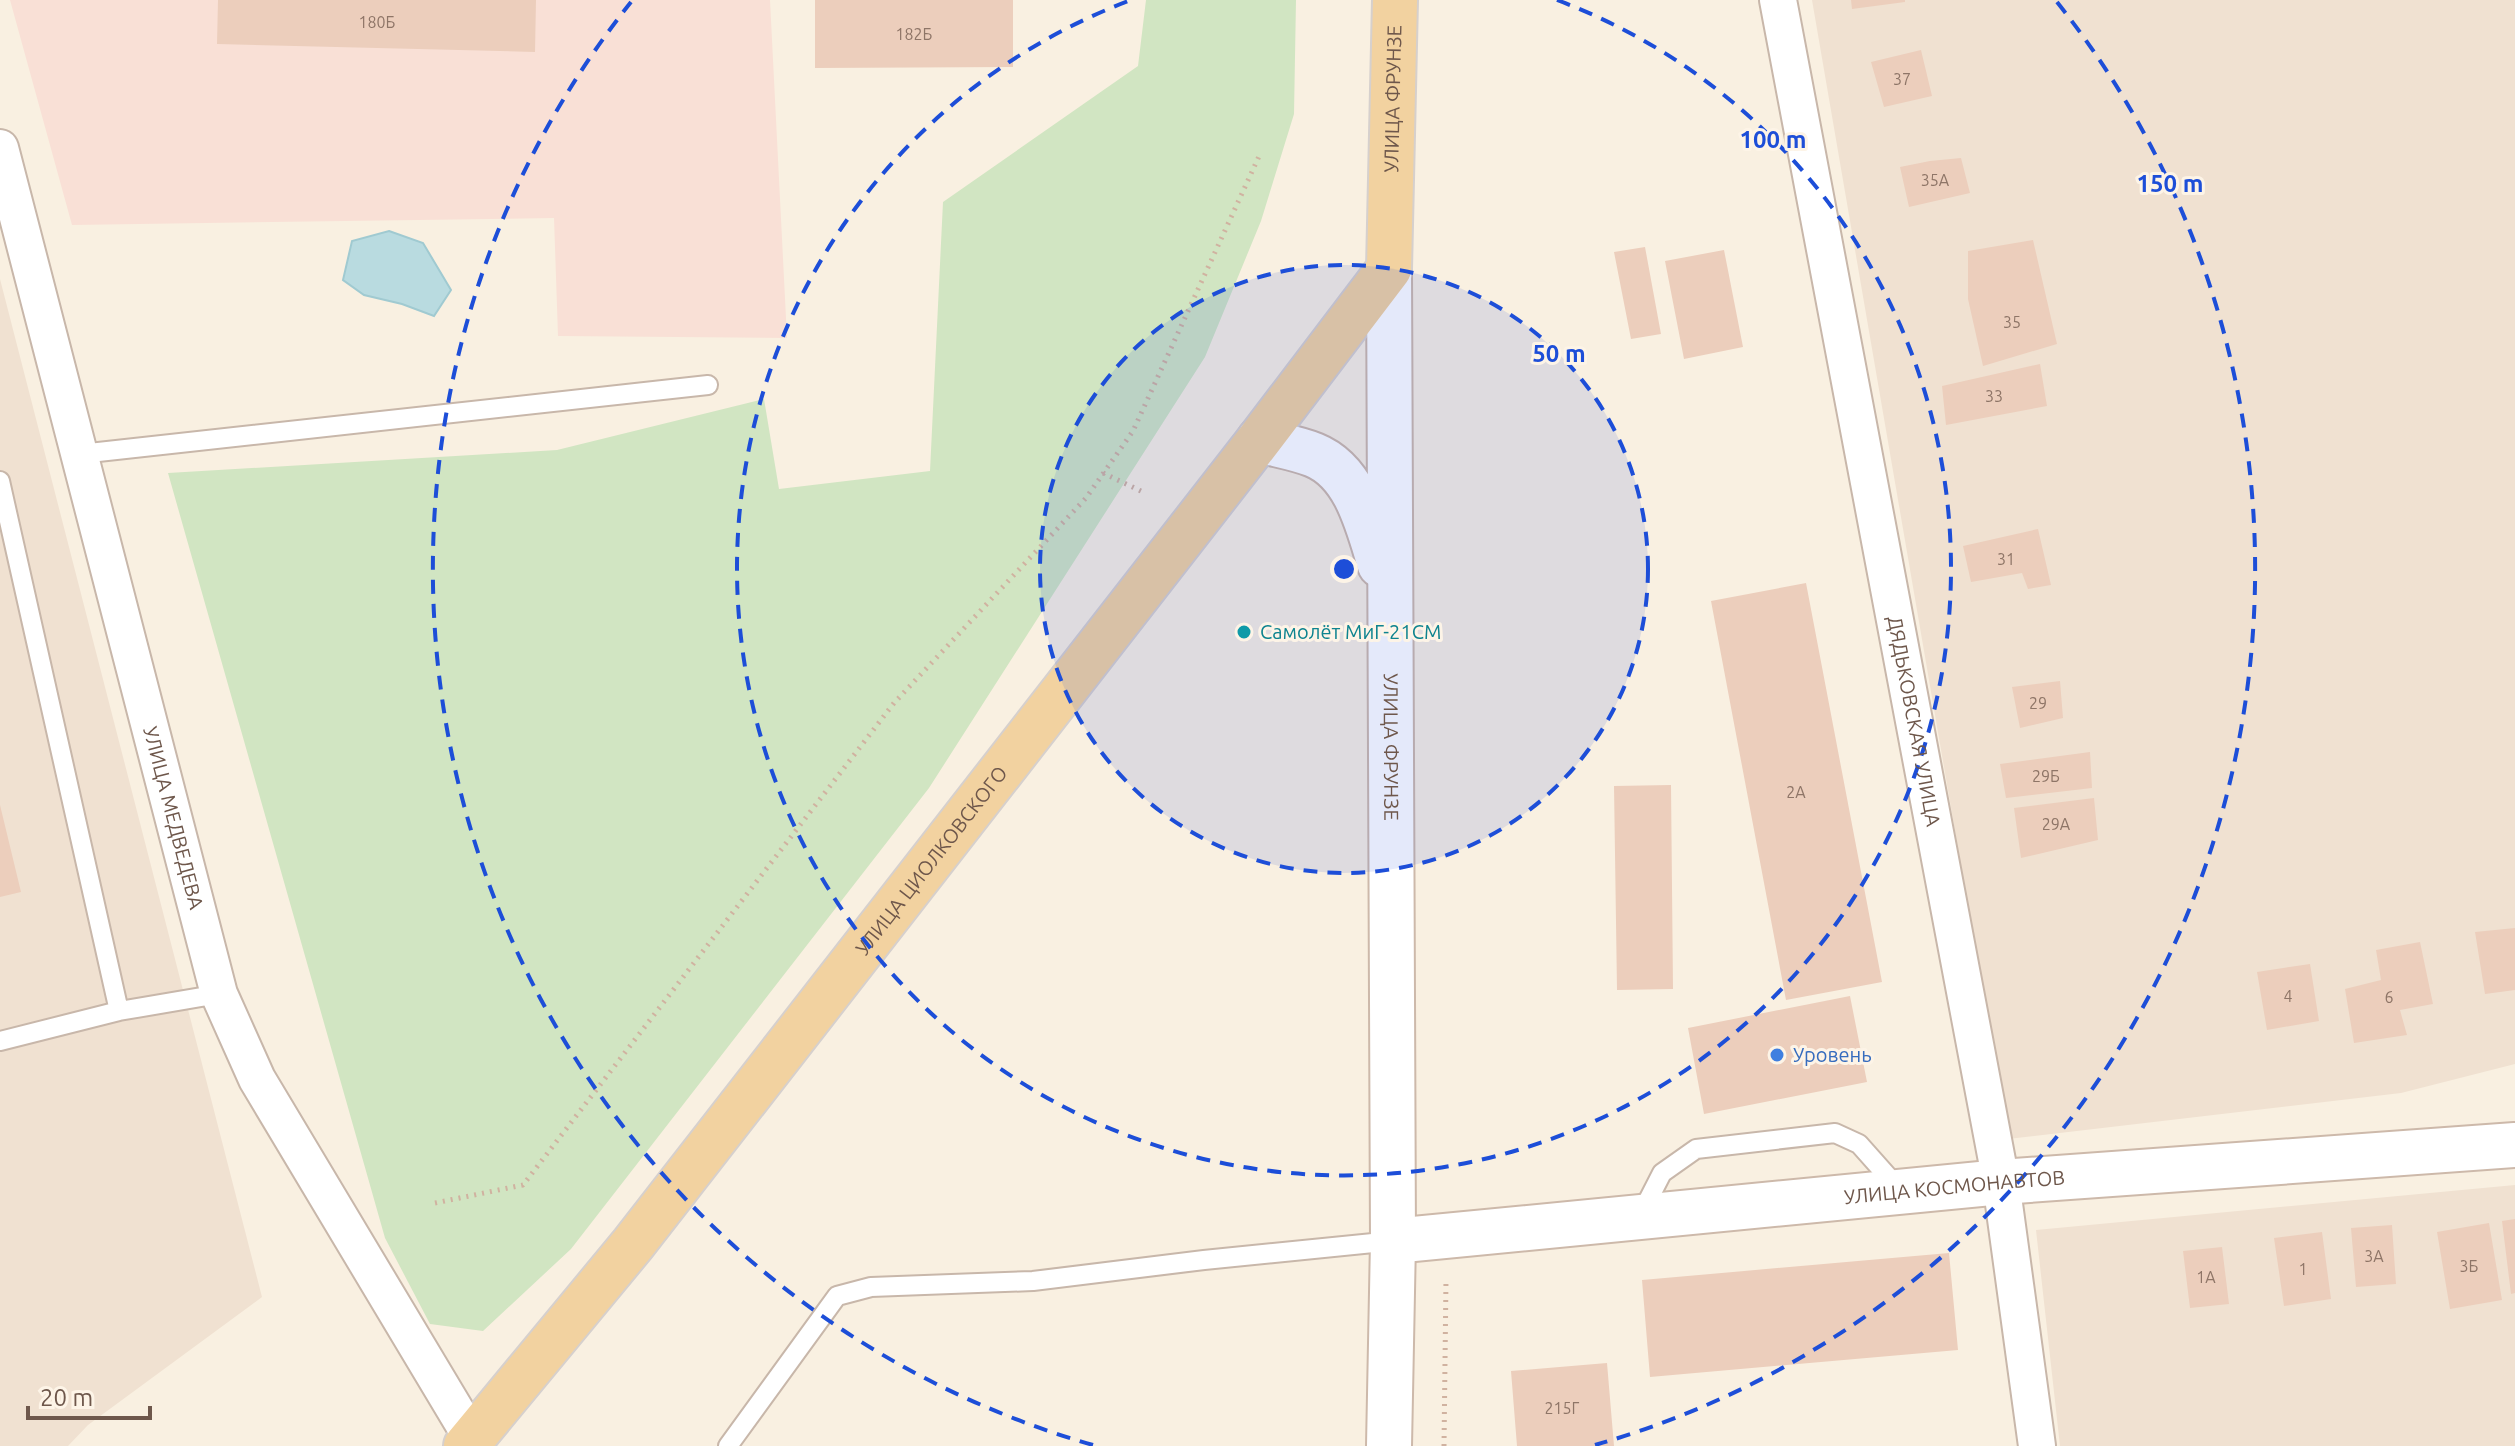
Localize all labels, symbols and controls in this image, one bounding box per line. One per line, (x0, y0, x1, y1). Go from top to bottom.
house number: 180Б (359, 13, 396, 31)
house number: 182Б (896, 25, 933, 43)
street label: УЛИЦА ФРУНЗЕ (1379, 25, 1405, 173)
house number: 37 (1893, 70, 1911, 88)
text: 100 m (1740, 126, 1806, 153)
text: 150 m (2137, 170, 2203, 197)
house number: 35А (1921, 171, 1950, 189)
house number: 35 (2003, 313, 2021, 331)
text: 50 m (1532, 340, 1586, 367)
house number: 33 (1985, 387, 2003, 405)
house number: 31 (1997, 550, 2015, 568)
centre of rings (1330, 555, 1358, 583)
street label: ДЯДЬКОВСКАЯ УЛИЦА (1883, 614, 1946, 828)
place label: Самолёт МиГ-21СМ (1260, 620, 1441, 643)
marker: Самолёт МиГ-21СМ (1235, 623, 1253, 641)
street label: УЛИЦА ФРУНЗЕ (1380, 673, 1403, 821)
house number: 29 (2029, 694, 2047, 712)
street label: УЛИЦА МЕДВЕДЕВА (139, 724, 209, 912)
street label: УЛИЦА ЦИОЛКОВСКОГО (851, 761, 1012, 959)
house number: 29Б (2032, 767, 2060, 785)
house number: 2А (1786, 783, 1806, 801)
house number: 29А (2042, 815, 2071, 833)
house number: 4 (2283, 987, 2293, 1005)
house number: 6 (2384, 988, 2394, 1006)
place label: Уровень (1793, 1043, 1872, 1066)
marker: Уровень (1768, 1046, 1786, 1064)
street label: УЛИЦА КОСМОНАВТОВ (1843, 1165, 2066, 1208)
house number: 3А (2364, 1247, 2384, 1265)
house number: 3Б (2460, 1257, 2479, 1275)
house number: 1 (2298, 1260, 2308, 1278)
house number: 1А (2196, 1268, 2216, 1286)
scale bar (28, 1370, 150, 1420)
text: 20 m (40, 1384, 93, 1411)
house number: 215Г (1545, 1399, 1580, 1417)

